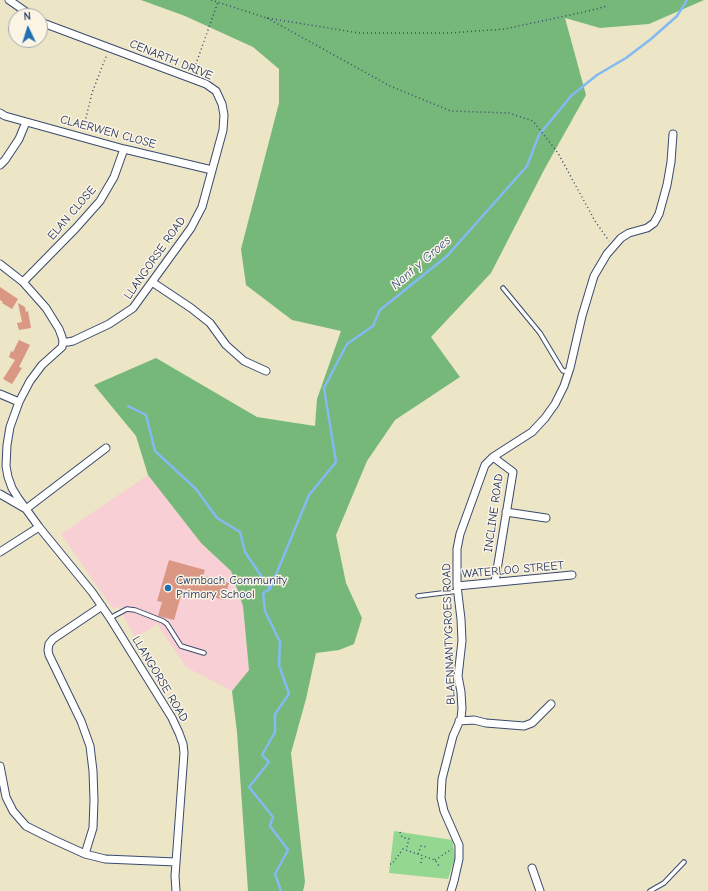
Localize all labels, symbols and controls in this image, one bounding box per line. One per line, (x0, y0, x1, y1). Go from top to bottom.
north arrow (8, 8, 48, 48)
text: N (23, 10, 31, 23)
street label: CENARTH DRIVE (127, 37, 215, 83)
street label: CLAERWEN CLOSE (58, 112, 158, 152)
street label: ELAN CLOSE (45, 183, 99, 243)
street label: LLANGORSE ROAD (121, 214, 189, 302)
water label: Nant y Groes (388, 233, 454, 293)
street label: INCLINE ROAD (481, 473, 507, 553)
street label: WATERLOO STREET (461, 558, 565, 582)
street label: BLAENNANTYGROES ROAD (439, 563, 459, 705)
place label: Cwmbach Community Primary School (176, 574, 287, 602)
marker: Cwmbach Community Primary School (163, 583, 173, 593)
street label: LLANGORSE ROAD (129, 633, 191, 725)

